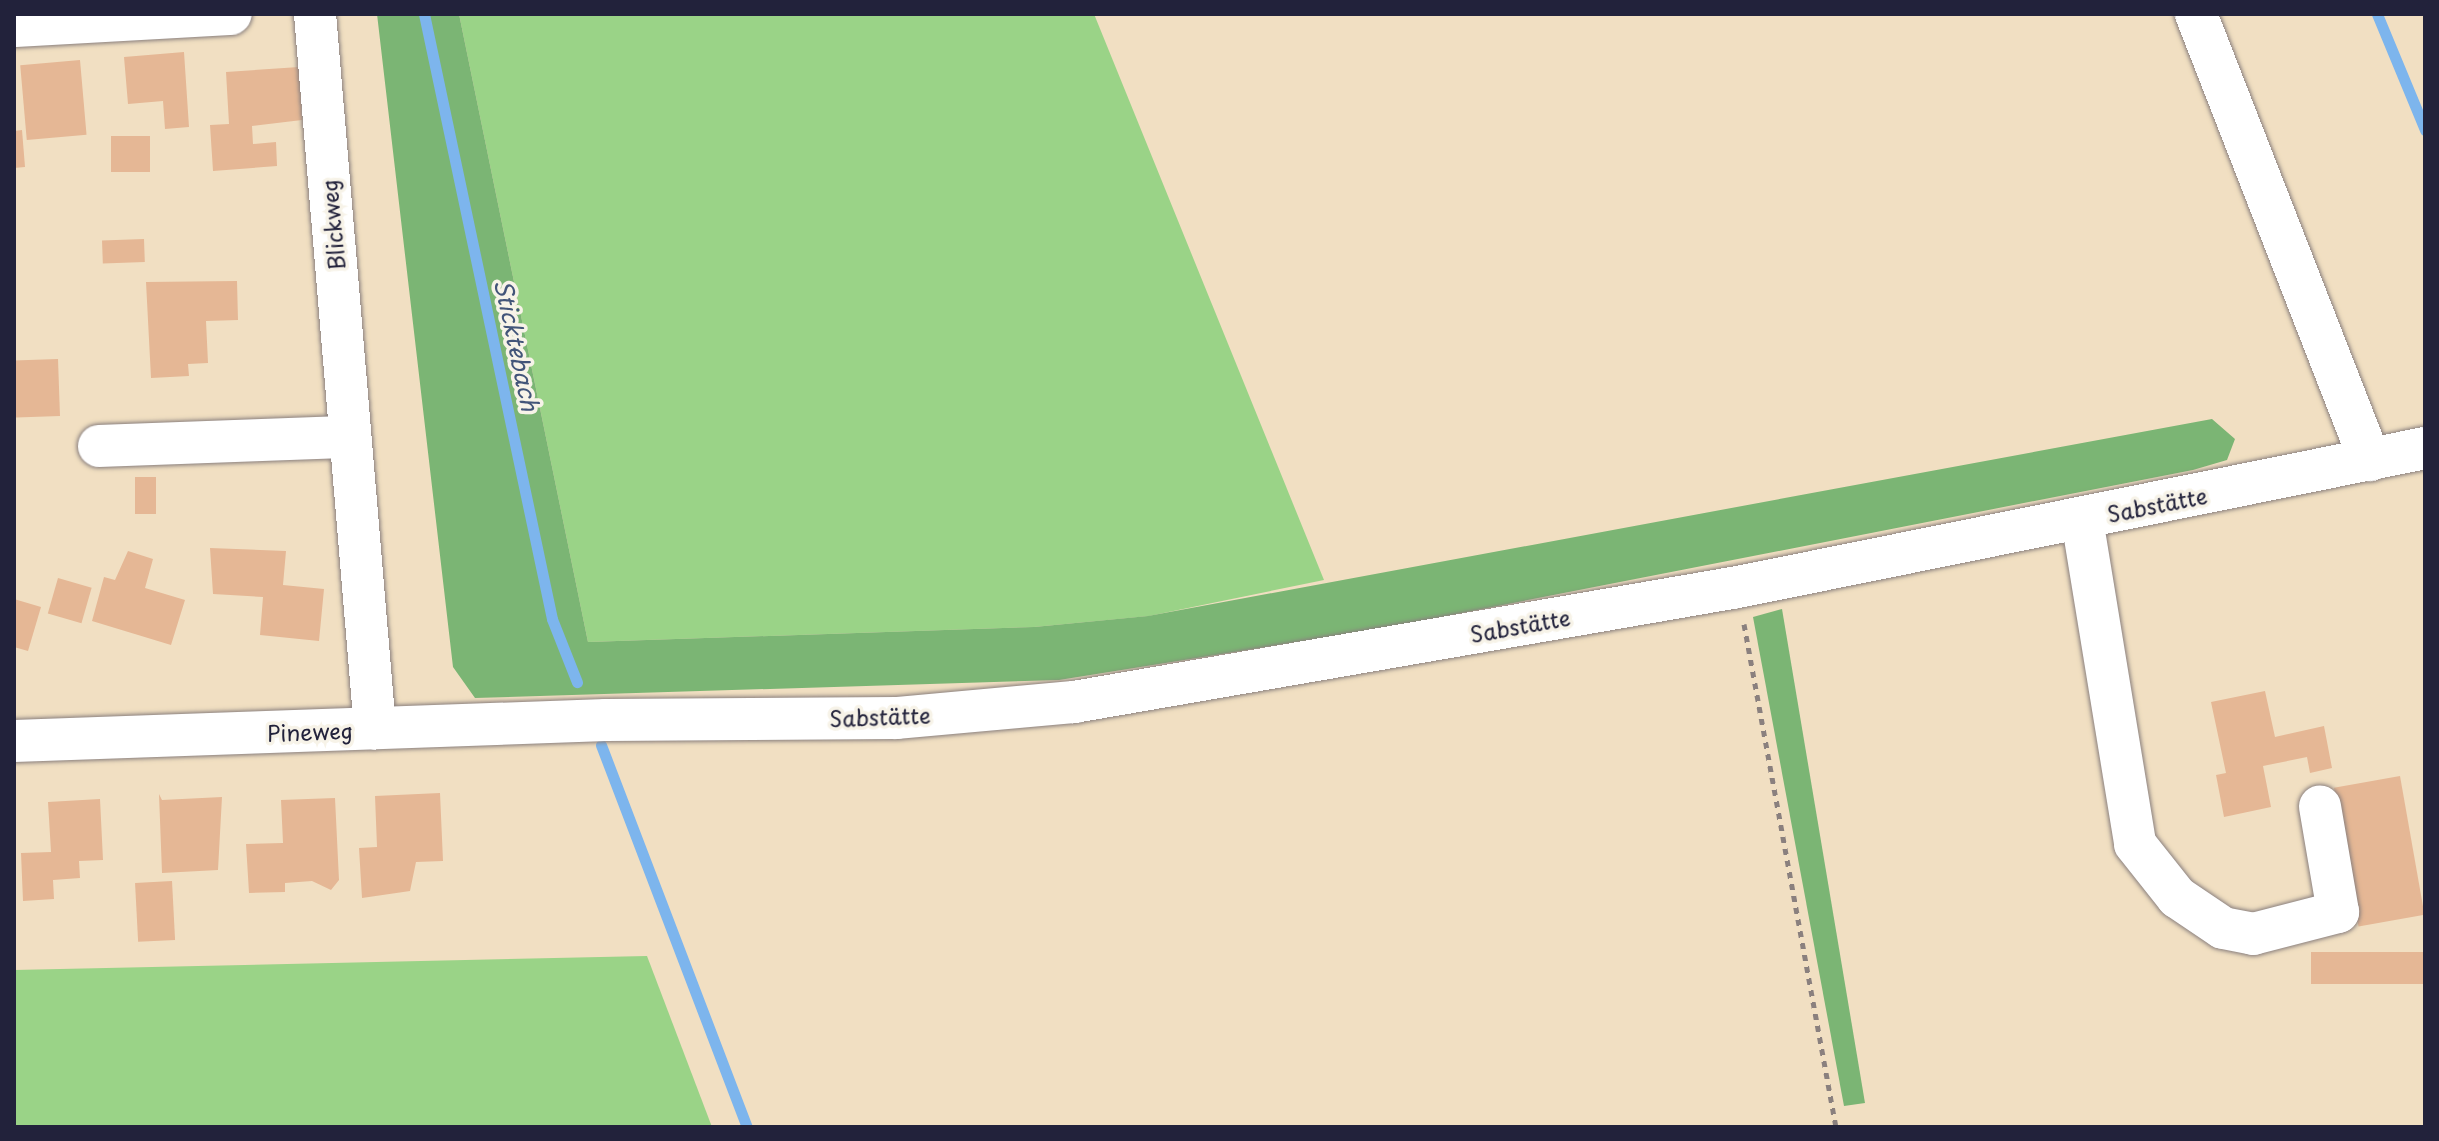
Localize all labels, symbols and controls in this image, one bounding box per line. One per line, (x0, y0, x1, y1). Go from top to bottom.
street label: Blickweg (315, 179, 349, 271)
water label: Sticktebach (489, 277, 545, 413)
street label: Sabstätte (2105, 481, 2209, 527)
street label: Sabstätte (1468, 603, 1572, 647)
street label: Sabstätte (829, 701, 931, 731)
street label: Pineweg (267, 716, 353, 746)

